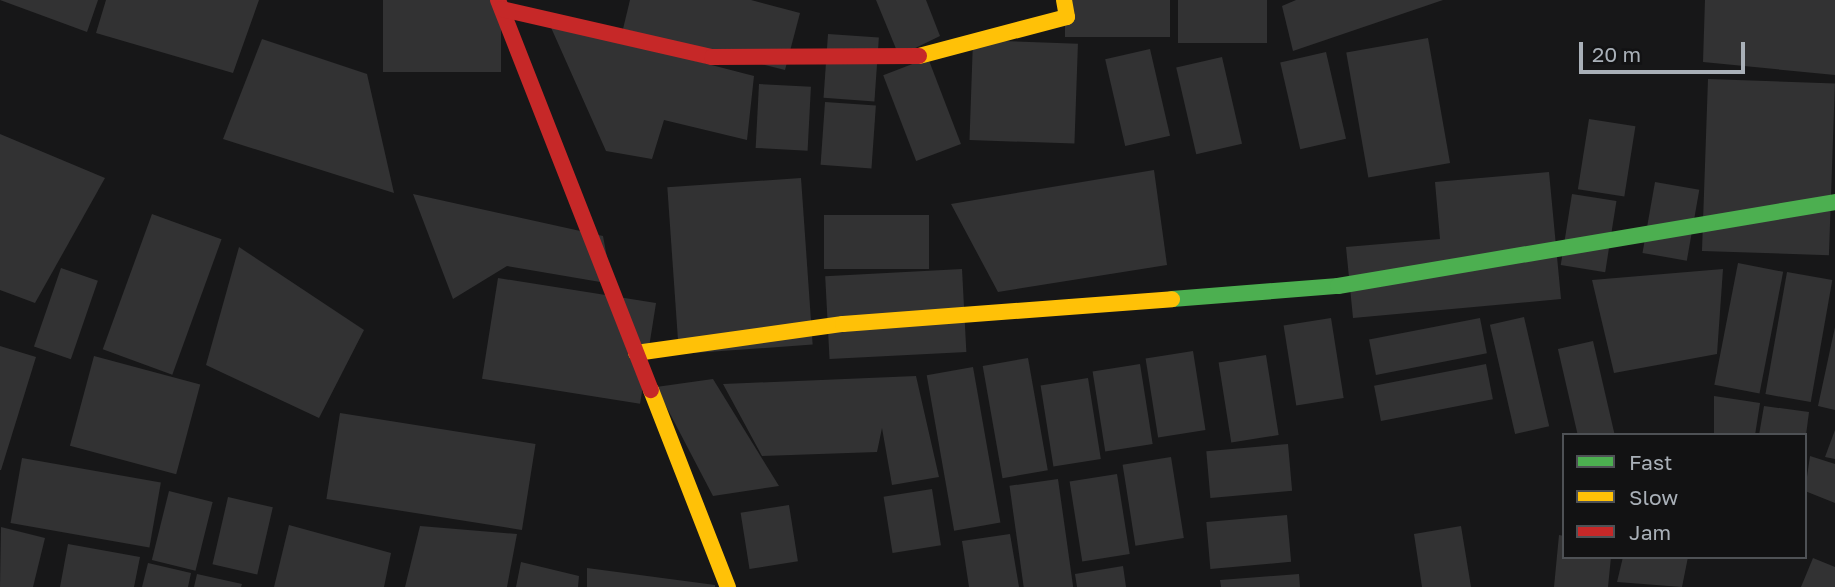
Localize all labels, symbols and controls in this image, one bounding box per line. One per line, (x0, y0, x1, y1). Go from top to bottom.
scale bar (1583, 28, 1749, 72)
text: 20 m (1592, 41, 1641, 67)
legend (1562, 433, 1807, 559)
text: Fast (1629, 449, 1672, 475)
text: Slow (1629, 484, 1678, 510)
text: Jam (1629, 519, 1671, 545)

